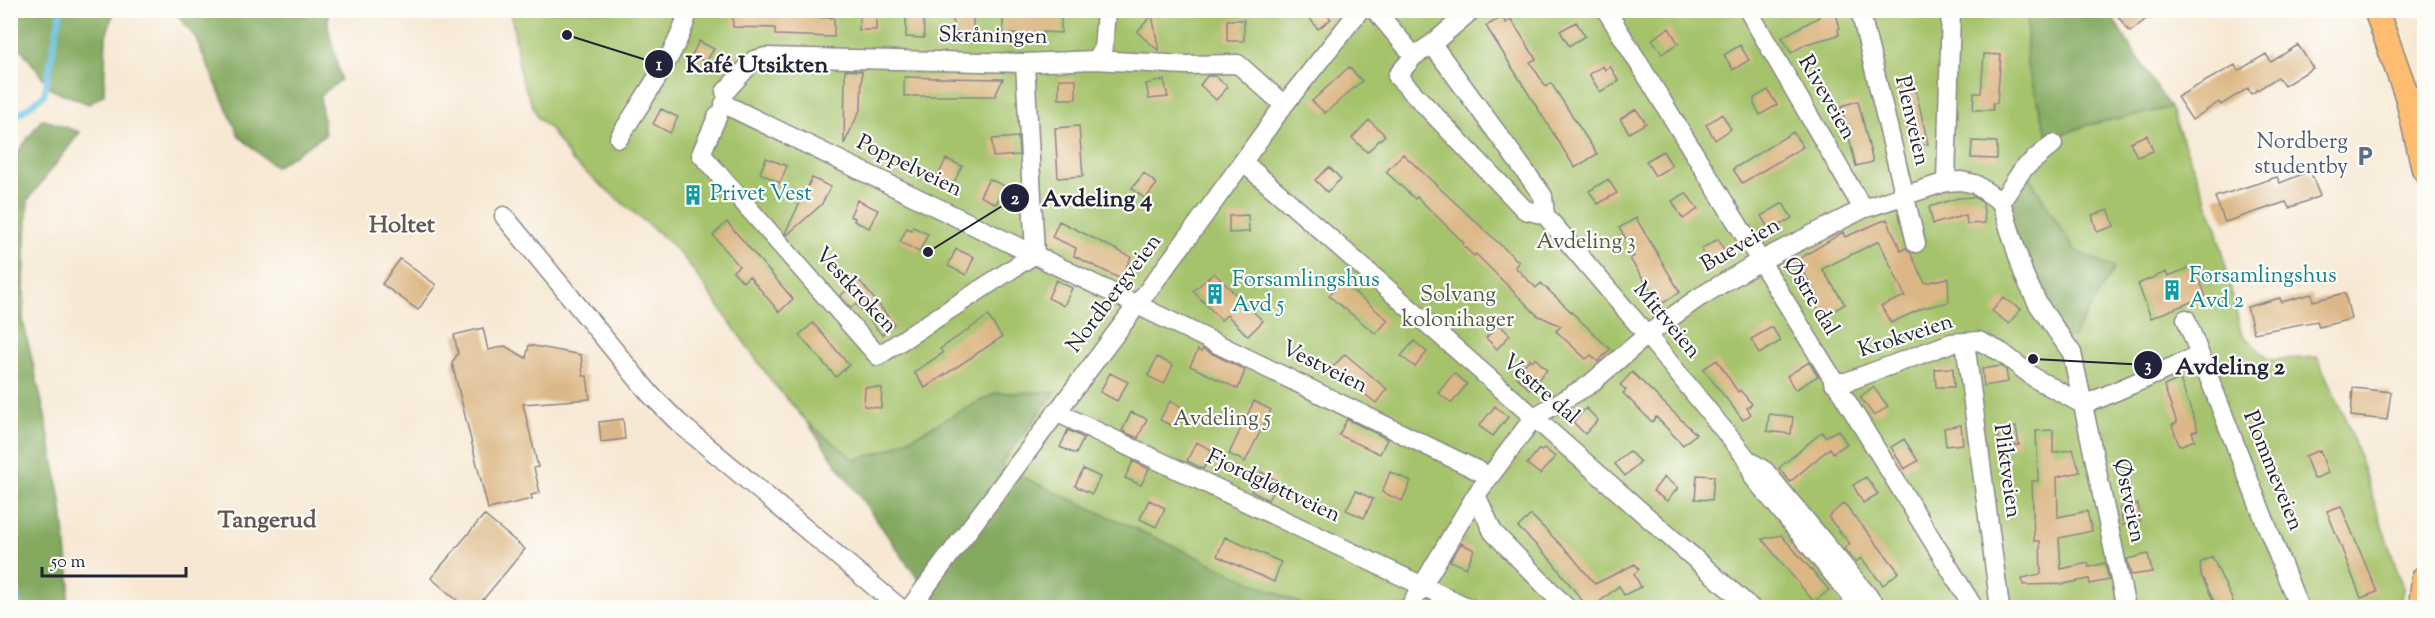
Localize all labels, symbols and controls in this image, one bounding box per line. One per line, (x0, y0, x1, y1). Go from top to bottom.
street label: Skråningen (938, 20, 1048, 54)
callout: Kafé Utsikten (644, 43, 841, 85)
text: Kafé Utsikten (686, 49, 829, 83)
street label: Riveveien (1789, 50, 1863, 146)
text: 1 (656, 53, 663, 79)
street label: Plenveien (1885, 73, 1937, 169)
place label: Nordberg studentby (2254, 127, 2348, 184)
street label: Poppelveien (851, 128, 967, 206)
parking icon: Nordberg studentby (2353, 144, 2377, 168)
callout: Avdeling 4 (1000, 177, 1165, 219)
place label: Privet Vest (710, 179, 812, 211)
building icon: Privet Vest (681, 183, 705, 207)
text: Avdeling 4 (1042, 183, 1152, 217)
text: 2 (1011, 187, 1020, 213)
district label: Holtet (369, 209, 436, 243)
street label: Bueveien (1695, 210, 1787, 282)
park label: Avdeling 3 (1536, 227, 1636, 259)
street label: Nordbergveien (1060, 228, 1170, 360)
street label: Vestkroken (806, 240, 904, 342)
street label: Østre dal (1774, 252, 1846, 342)
place label: Forsamlingshus Avd 2 (2189, 261, 2337, 318)
place label: Forsamlingshus Avd 5 (1232, 265, 1380, 322)
street label: Mittveien (1624, 276, 1708, 366)
building icon: Forsamlingshus Avd 2 (2160, 278, 2184, 302)
park label: Solvang kolonihager (1402, 280, 1514, 337)
building icon: Forsamlingshus Avd 5 (1203, 282, 1227, 306)
street label: Krokveien (1855, 307, 1957, 367)
street label: Vestveien (1275, 333, 1373, 403)
callout: Avdeling 2 (2133, 344, 2297, 386)
street label: Vestre dal (1494, 347, 1586, 433)
text: Avdeling 2 (2175, 351, 2286, 385)
text: 3 (2144, 354, 2152, 380)
park label: Avdeling 5 (1173, 404, 1271, 436)
street label: Plommeveien (2233, 406, 2311, 536)
street label: Pliktveien (1984, 422, 2028, 520)
street label: Fjordgløttveien (1201, 442, 1345, 532)
street label: Østveien (2103, 456, 2153, 546)
district label: Tangerud (218, 504, 317, 538)
scale bar (42, 540, 186, 578)
text: 50 m (50, 550, 86, 576)

